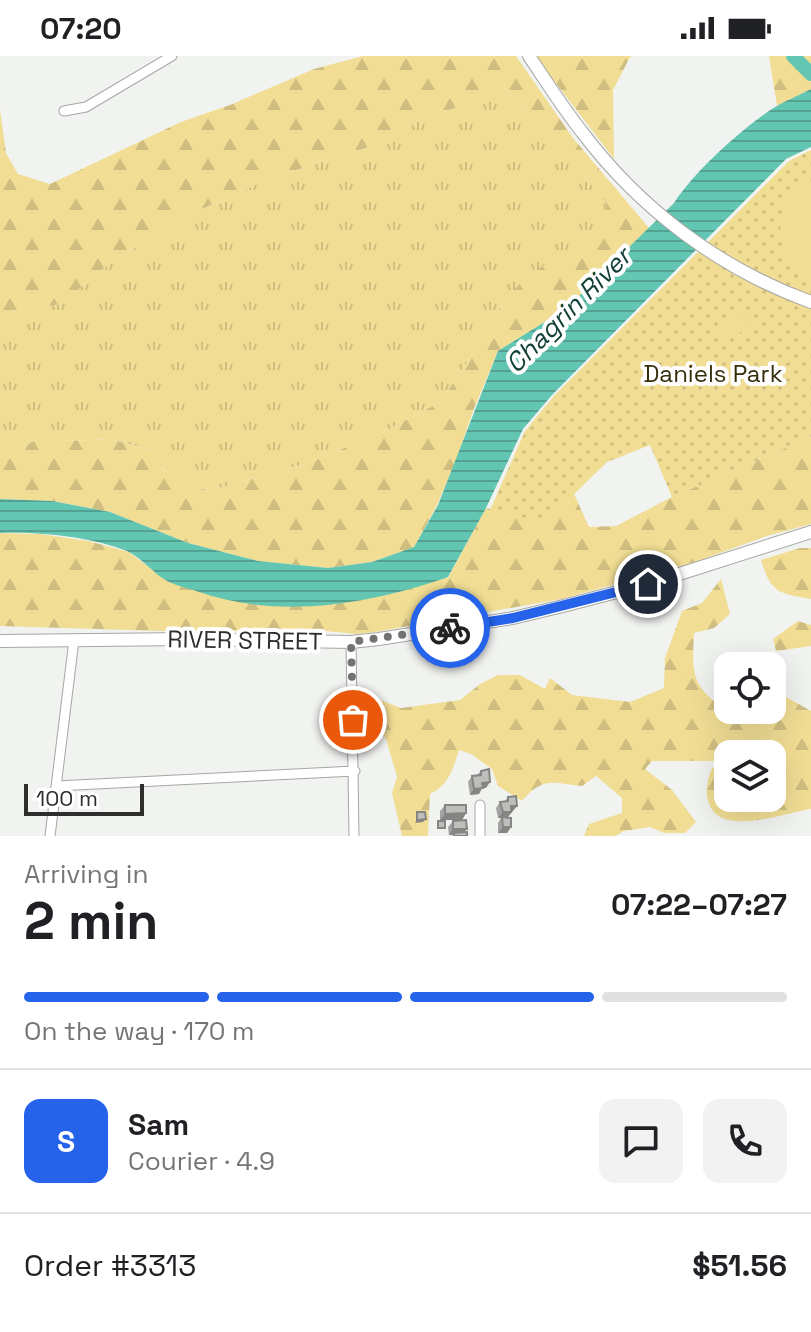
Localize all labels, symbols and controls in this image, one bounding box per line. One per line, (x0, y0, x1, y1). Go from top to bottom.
text: 07:20 (40, 9, 122, 48)
water label: Chagrin River (498, 238, 640, 380)
park label: Daniels Park (643, 358, 783, 389)
pin (614, 550, 682, 618)
icon: home (626, 562, 670, 606)
courier (410, 588, 490, 668)
icon: bike (428, 606, 472, 650)
street label: RIVER STREET (167, 623, 323, 657)
map controls (714, 652, 786, 812)
button: locate (714, 652, 786, 724)
pin (319, 686, 387, 754)
icon: bag (331, 698, 375, 742)
button: layers (714, 740, 786, 812)
scale bar (24, 780, 144, 816)
text: 100 m (36, 784, 98, 812)
text: Arriving in (24, 857, 148, 891)
text: 07:22–07:27 (611, 885, 787, 924)
text: 2 min (24, 888, 158, 954)
text: On the way · 170 m (24, 1014, 254, 1048)
button: chat (599, 1099, 683, 1183)
button: phone (703, 1099, 787, 1183)
text: Sam (128, 1105, 189, 1144)
text: S (57, 1122, 75, 1161)
text: Courier · 4.9 (128, 1144, 275, 1178)
text: Order #3313 (24, 1246, 196, 1285)
text: $51.56 (692, 1246, 787, 1285)

